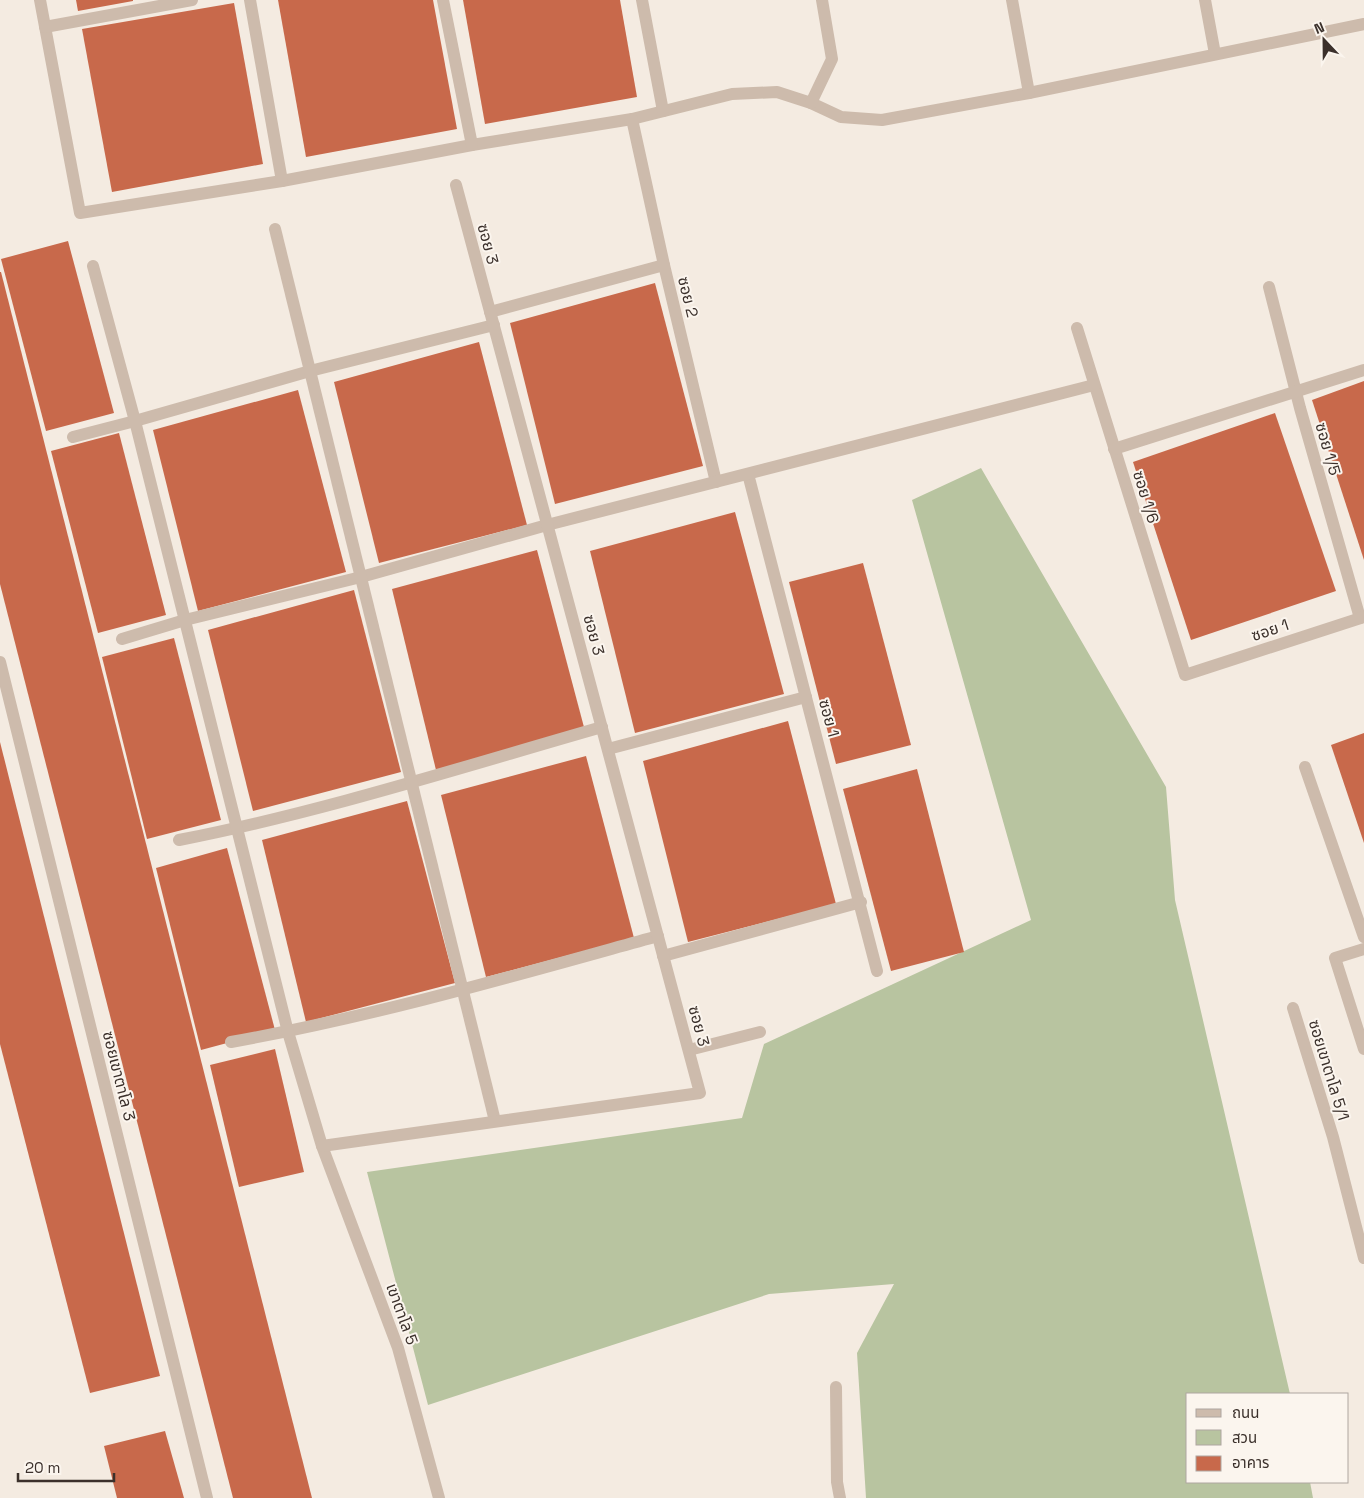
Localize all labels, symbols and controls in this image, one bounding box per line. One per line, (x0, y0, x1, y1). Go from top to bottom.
north arrow (1299, 15, 1349, 65)
text: N (1311, 18, 1327, 38)
street label: ซอย 3 (473, 221, 503, 267)
street label: ซอย 2 (673, 274, 703, 320)
street label: ซอย 1/5 (1310, 420, 1346, 478)
street label: ซอย 1/6 (1128, 468, 1164, 526)
street label: ซอย 3 (579, 612, 609, 658)
street label: ซอย 1 (1248, 614, 1292, 646)
street label: ซอย 1 (814, 697, 844, 739)
street label: ซอย 3 (684, 1003, 714, 1049)
street label: ซอยเขาตาโล 5/1 (1304, 1017, 1354, 1123)
street label: ซอยเขาตาโล 3 (98, 1029, 140, 1123)
street label: เขาตาโล 5 (381, 1280, 423, 1348)
legend (1186, 1393, 1349, 1483)
text: ถนน (1232, 1403, 1259, 1422)
text: สวน (1232, 1428, 1257, 1447)
scale bar (18, 1450, 114, 1482)
text: อาคาร (1232, 1453, 1269, 1472)
text: 20 m (25, 1458, 60, 1477)

